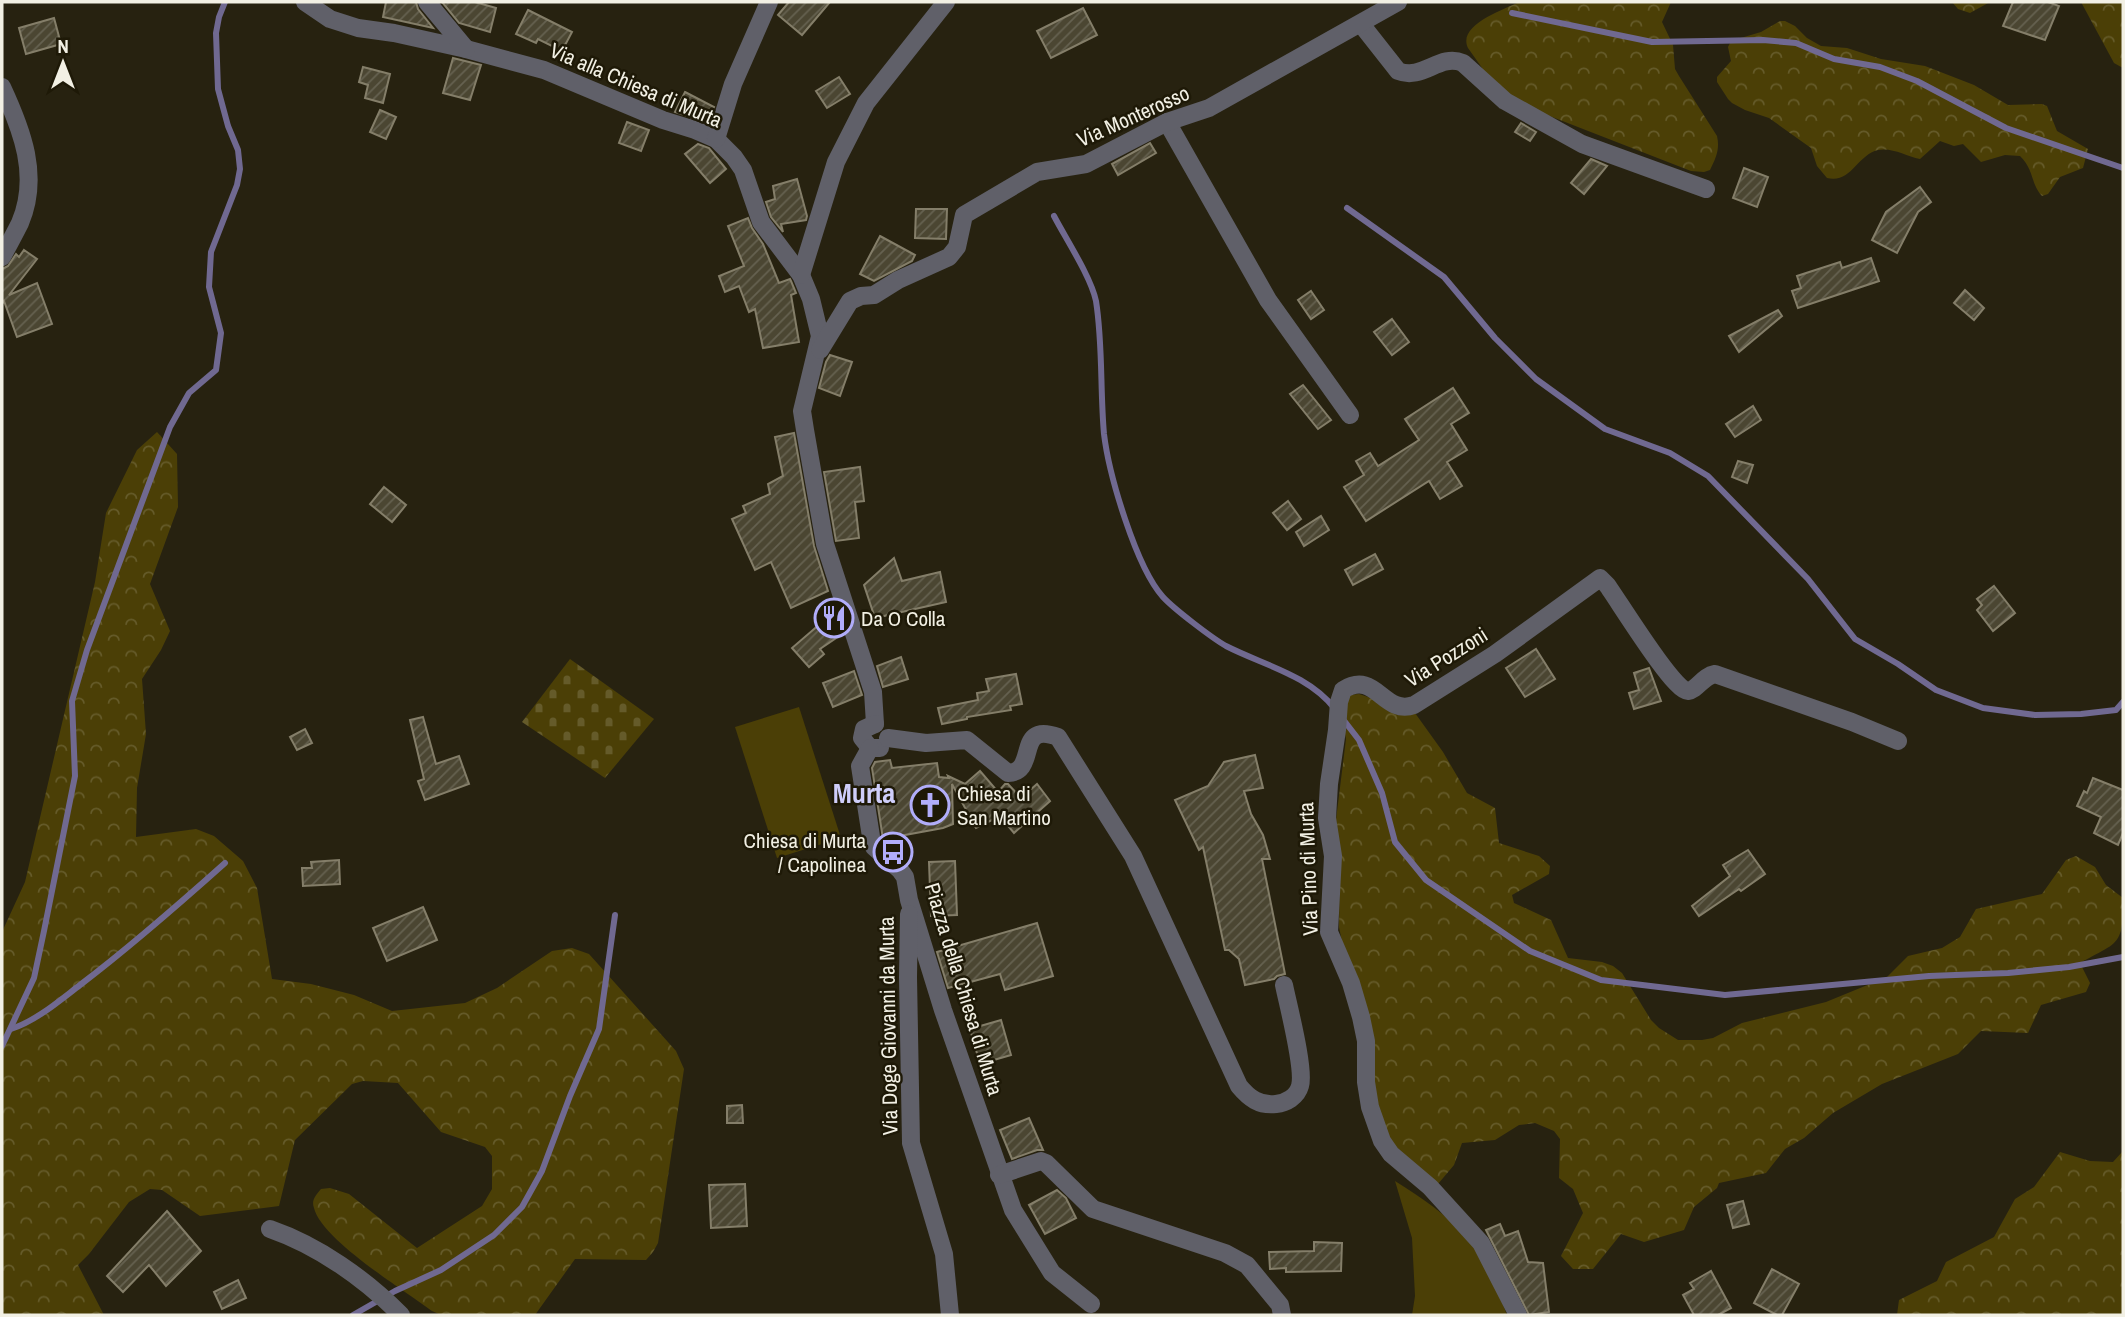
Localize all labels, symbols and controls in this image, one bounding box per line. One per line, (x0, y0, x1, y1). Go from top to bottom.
north arrow (28, 28, 98, 98)
text: N (57, 33, 69, 59)
street label: Via alla Chiesa di Murta (545, 36, 727, 135)
street label: Via Monterosso (1072, 78, 1194, 154)
restaurant icon: Da O Colla (813, 597, 855, 639)
place label: Da O Colla (861, 604, 946, 633)
street label: Via Pozzoni (1399, 620, 1493, 694)
district label: Murta (833, 774, 895, 812)
place label: Chiesa di San Martino (957, 779, 1051, 832)
church icon: Chiesa di San Martino (909, 784, 951, 826)
street label: Via Pino di Murta (1291, 801, 1325, 936)
place label: Chiesa di Murta / Capolinea (743, 826, 866, 879)
bus stop icon: Chiesa di Murta / Capolinea (872, 831, 914, 873)
street label: Piazza della Chiesa di Murta (918, 879, 1010, 1099)
street label: Via Doge Giovanni da Murta (872, 916, 904, 1136)

